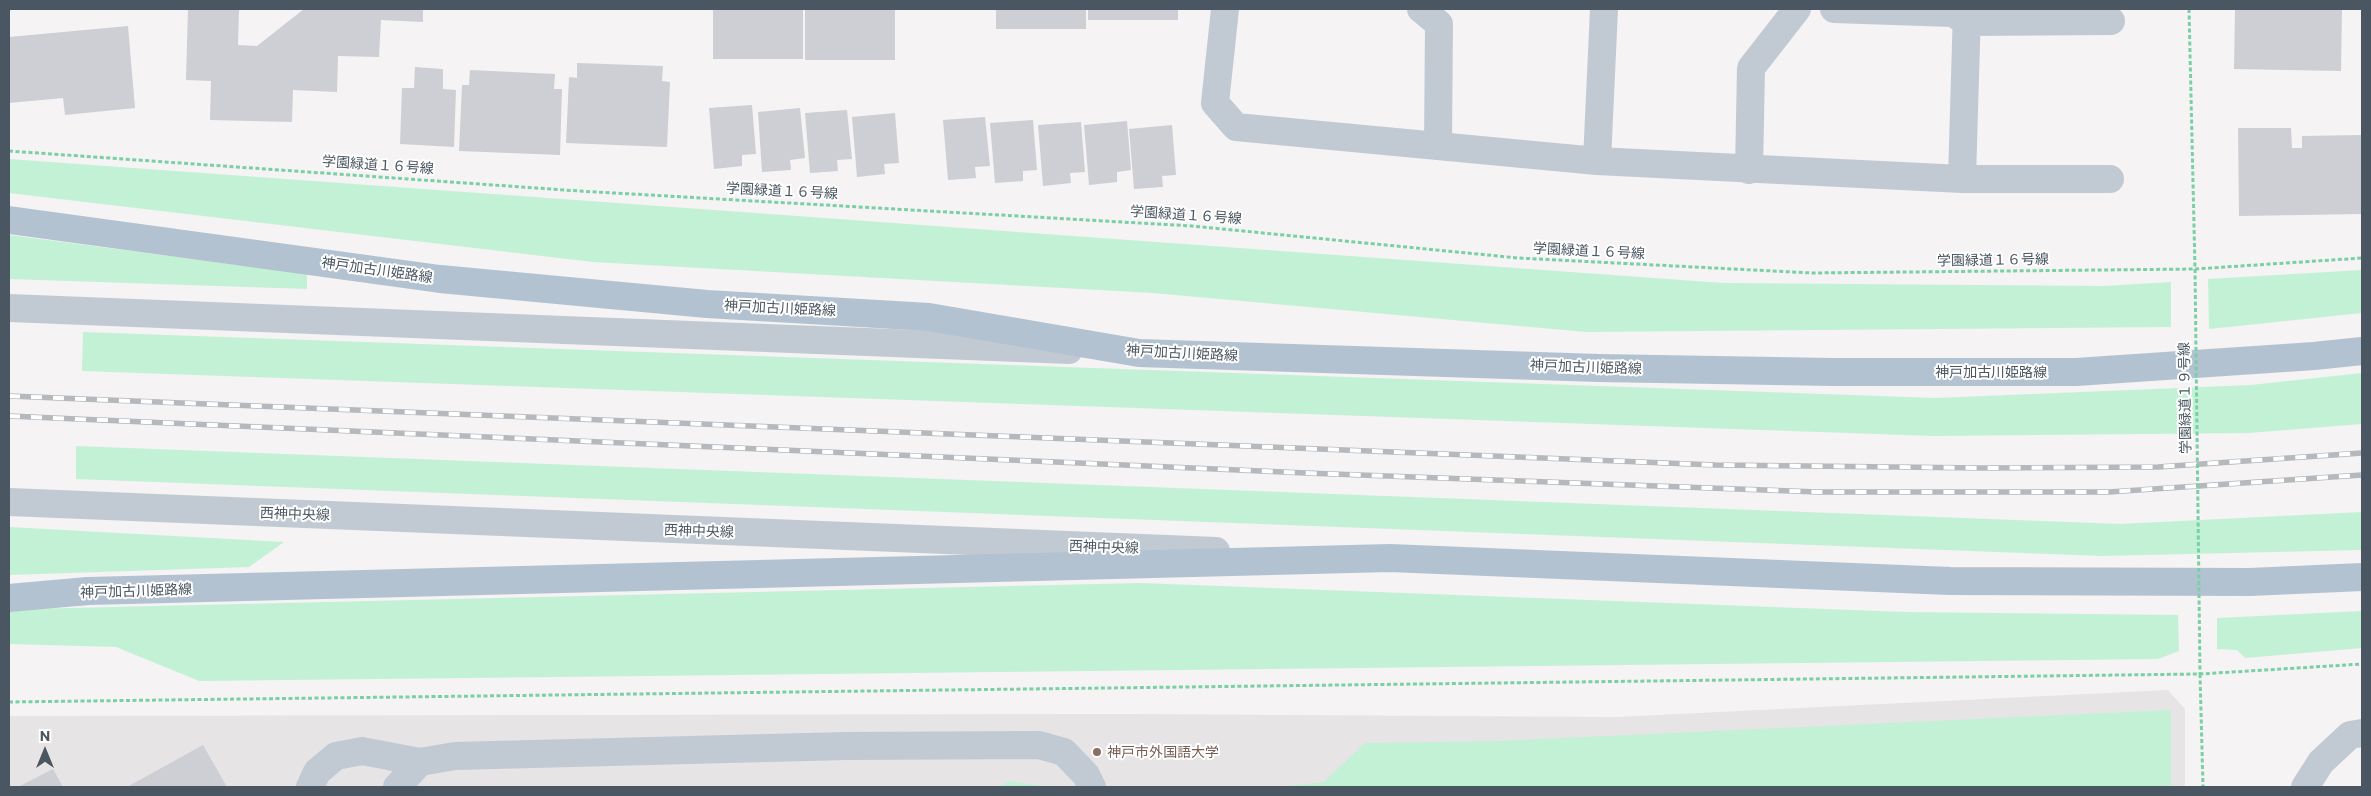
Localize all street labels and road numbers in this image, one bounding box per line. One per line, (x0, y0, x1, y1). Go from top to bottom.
street label: 学園緑道１６号線 (322, 153, 434, 177)
street label: 学園緑道１６号線 (726, 180, 838, 202)
street label: 学園緑道１６号線 (1130, 203, 1242, 227)
street label: 学園緑道１６号線 (1533, 240, 1645, 262)
street label: 学園緑道１６号線 (1937, 251, 2049, 269)
street label: 神戸加古川姫路線 (320, 254, 434, 286)
street label: 神戸加古川姫路線 (724, 297, 836, 319)
street label: 神戸加古川姫路線 (1126, 342, 1238, 364)
street label: 学園緑道１９号線 (2176, 342, 2194, 454)
street label: 神戸加古川姫路線 (1530, 357, 1642, 377)
street label: 神戸加古川姫路線 (1935, 364, 2047, 380)
street label: 西神中央線 (260, 504, 330, 524)
street label: 西神中央線 (664, 521, 734, 541)
street label: 西神中央線 (1069, 537, 1139, 557)
street label: 神戸加古川姫路線 (80, 581, 192, 601)

